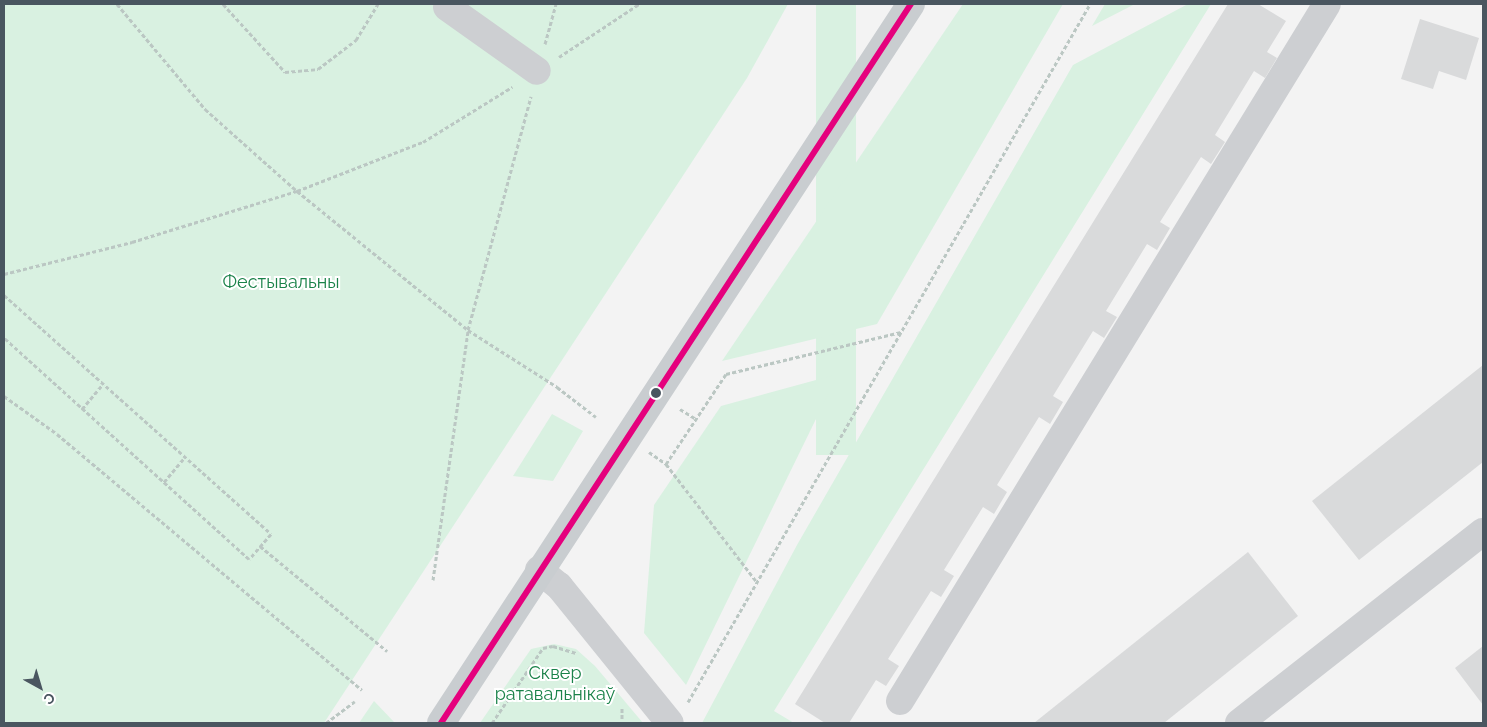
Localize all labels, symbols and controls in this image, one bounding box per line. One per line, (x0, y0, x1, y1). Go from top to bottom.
park label: Фестывальны (223, 271, 339, 293)
unlabelled marker (651, 388, 661, 398)
north arrow (15, 662, 65, 712)
park label: Сквер ратавальнікаў (495, 663, 615, 706)
text: С (41, 689, 58, 708)

